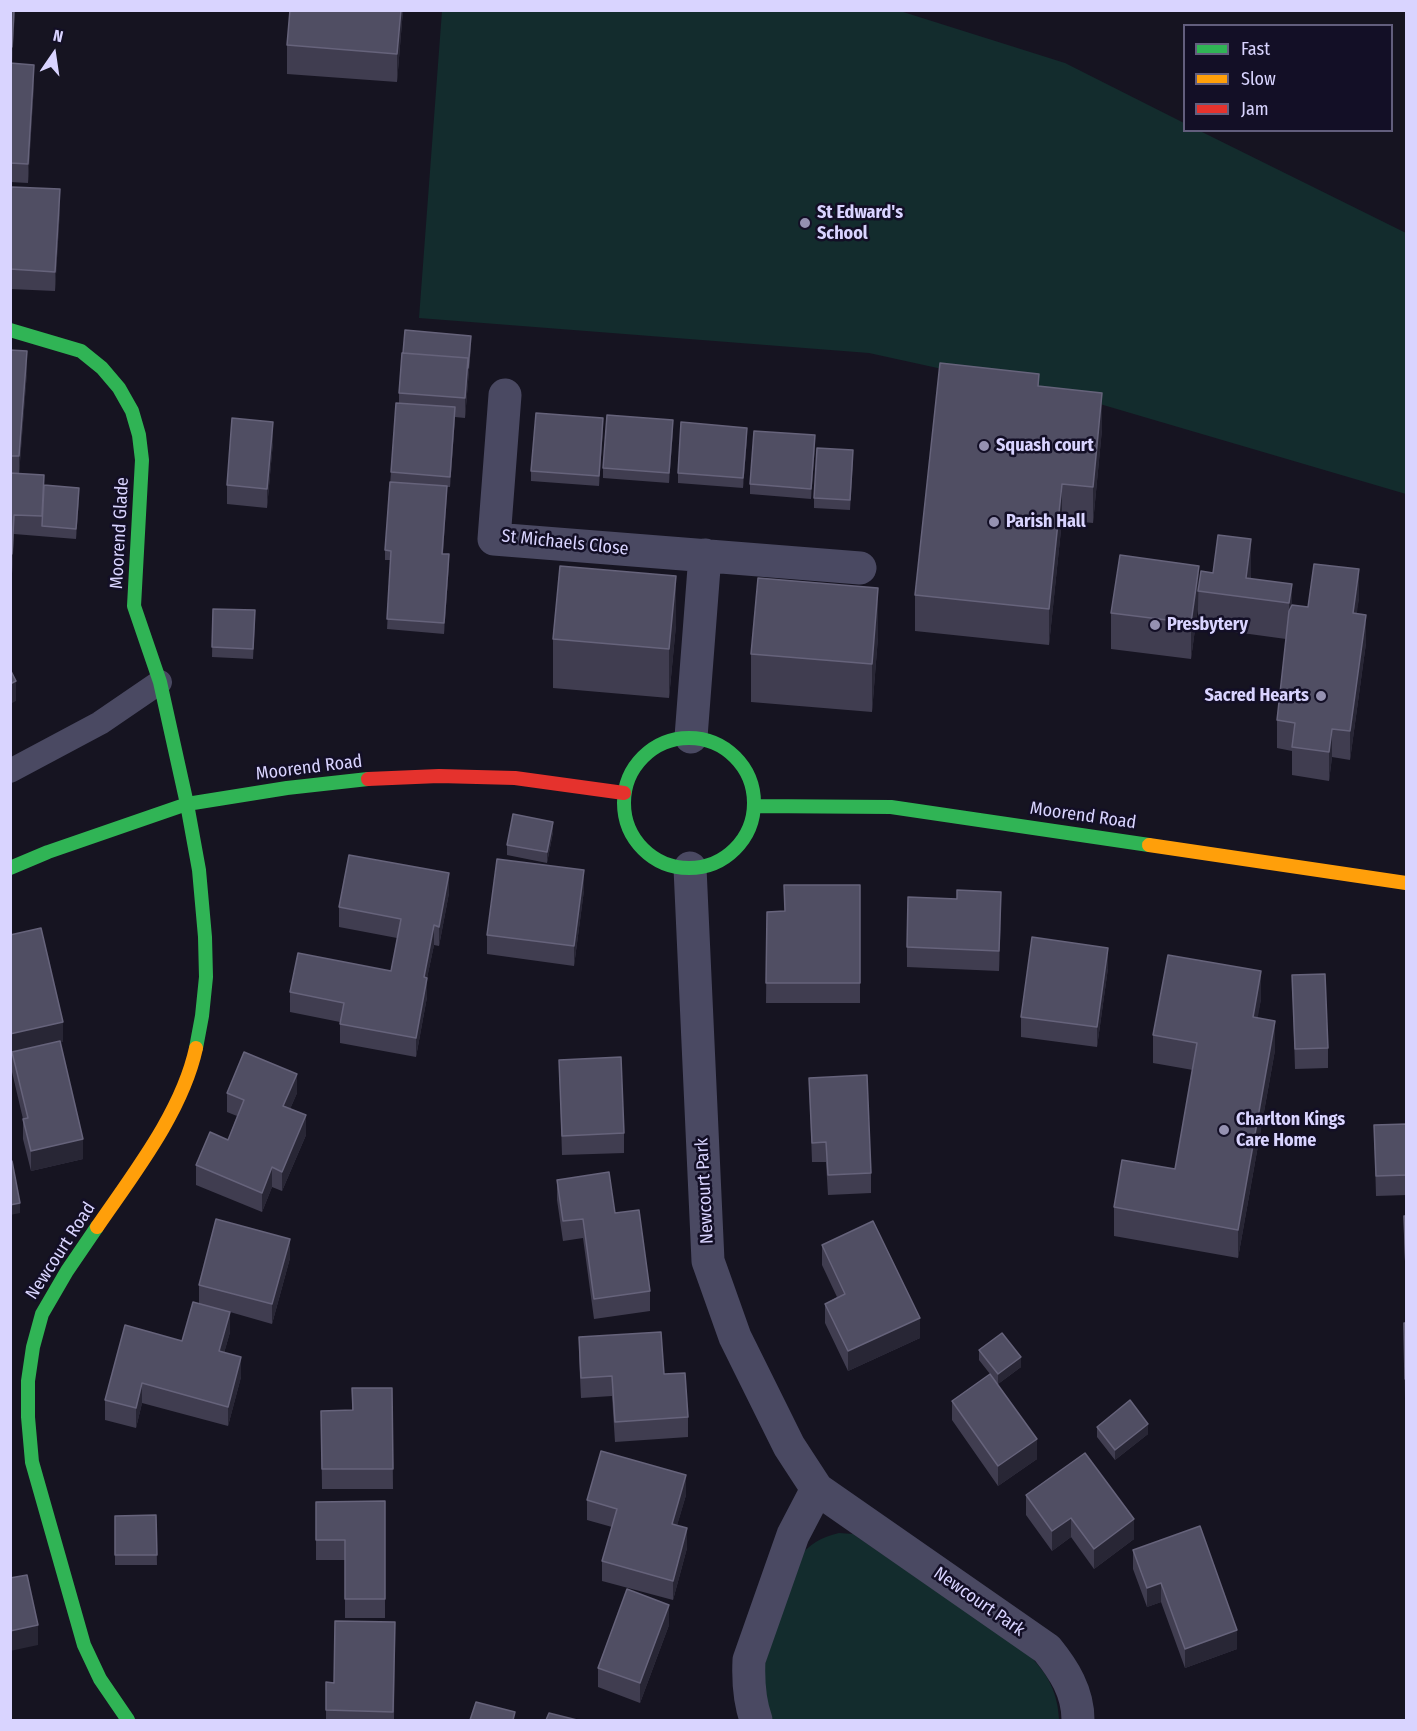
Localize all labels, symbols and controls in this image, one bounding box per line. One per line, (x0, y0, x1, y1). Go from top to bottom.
north arrow (24, 24, 84, 84)
legend (1183, 24, 1393, 132)
text: N (51, 26, 65, 46)
text: Fast (1241, 38, 1270, 60)
text: Slow (1241, 68, 1276, 90)
text: Jam (1241, 98, 1269, 120)
place label: St Edward's School (817, 202, 903, 244)
marker: St Edward's School (798, 216, 812, 230)
place label: Squash court (996, 435, 1094, 457)
marker: Squash court (977, 439, 991, 453)
street label: Moorend Glade (106, 476, 134, 590)
place label: Parish Hall (1006, 511, 1086, 533)
marker: Parish Hall (987, 515, 1001, 529)
street label: St Michaels Close (500, 526, 630, 560)
place label: Presbytery (1167, 614, 1248, 636)
marker: Presbytery (1148, 618, 1162, 632)
place label: Sacred Hearts (1205, 685, 1309, 707)
marker: Sacred Hearts (1314, 689, 1328, 703)
street label: Moorend Road (255, 751, 363, 785)
street label: Moorend Road (1028, 798, 1138, 834)
place label: Charlton Kings Care Home (1236, 1109, 1345, 1152)
marker: Charlton Kings Care Home (1217, 1123, 1231, 1137)
street label: Newcourt Park (691, 1137, 719, 1245)
street label: Newcourt Road (22, 1198, 100, 1304)
street label: Newcourt Park (929, 1563, 1029, 1641)

